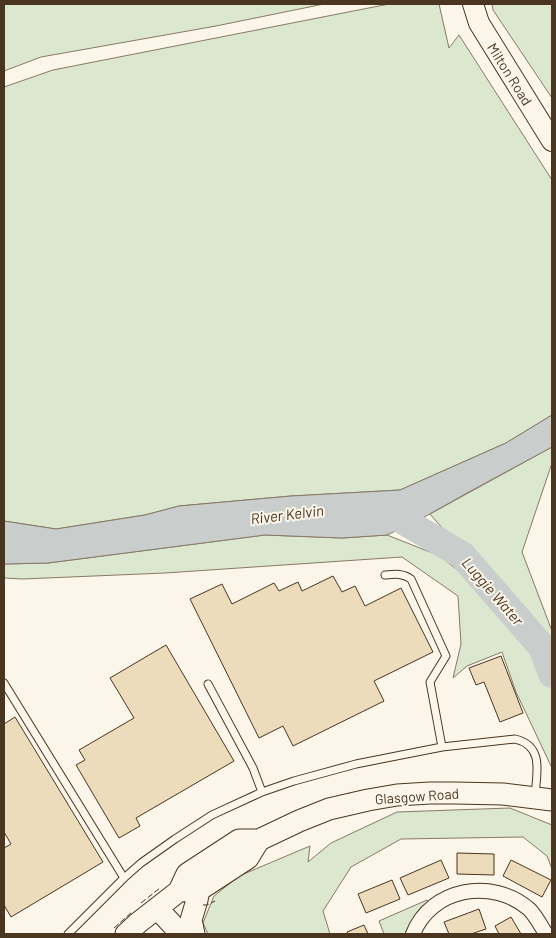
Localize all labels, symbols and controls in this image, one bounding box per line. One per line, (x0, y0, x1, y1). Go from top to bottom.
street label: Milton Road (484, 40, 536, 108)
water label: River Kelvin (249, 501, 325, 527)
water label: Luggie Water (459, 553, 528, 629)
street label: Glasgow Road (374, 785, 460, 807)

